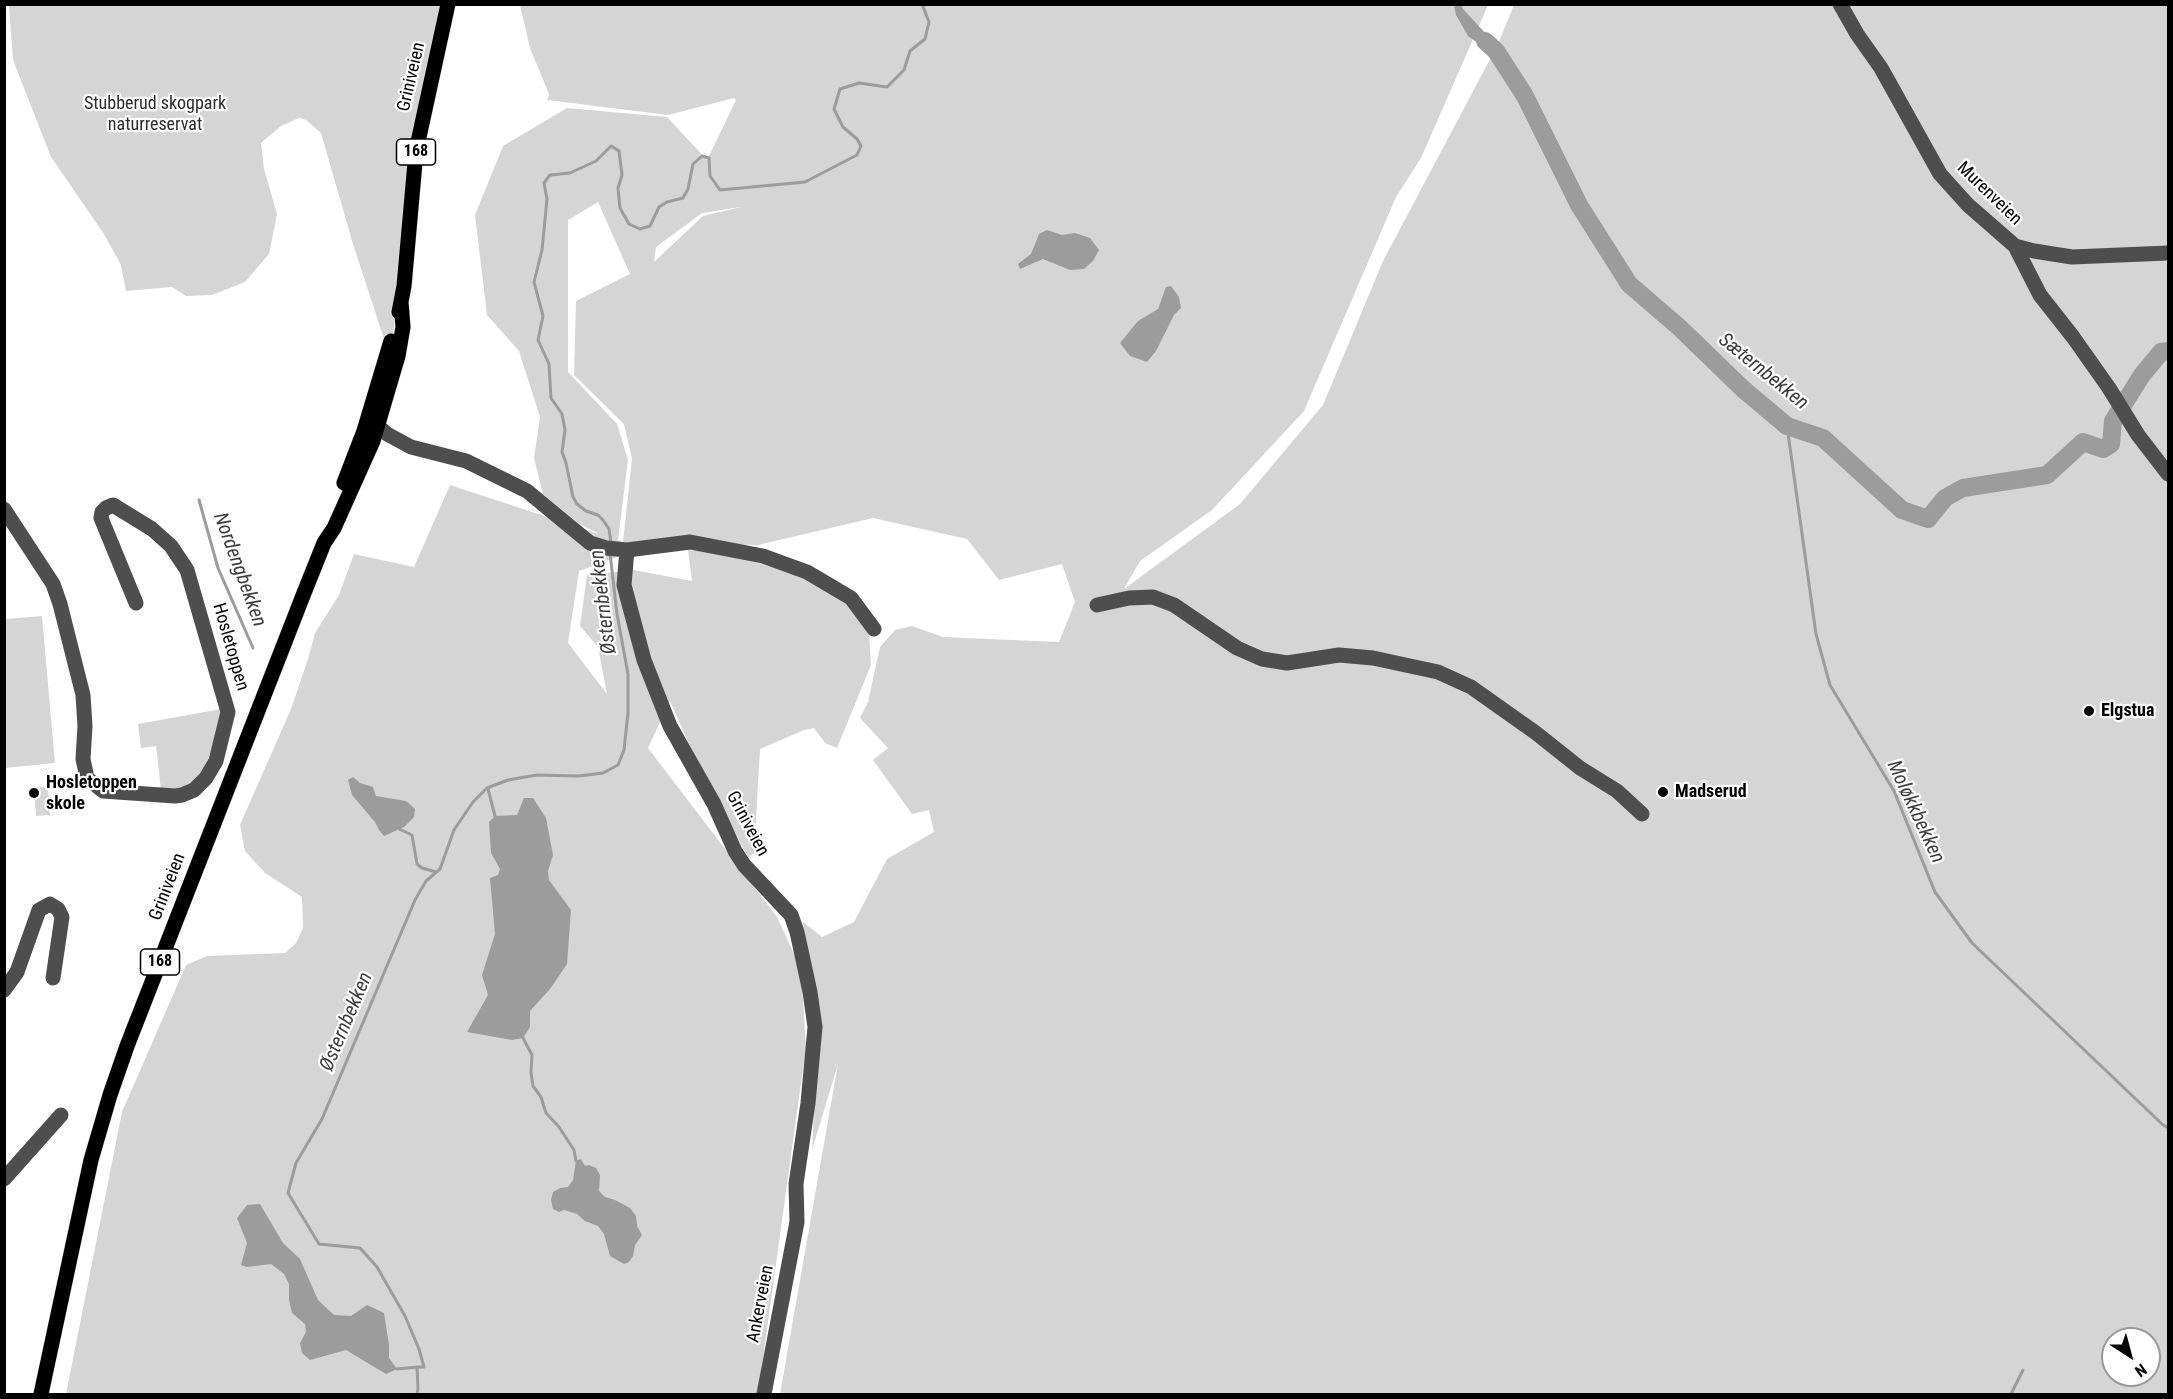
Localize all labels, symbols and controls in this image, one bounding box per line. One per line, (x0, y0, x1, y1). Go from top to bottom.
street label: Griniveien (394, 40, 430, 114)
park label: Stubberud skogpark naturreservat (84, 93, 226, 136)
road number: 168 (396, 139, 436, 165)
street label: Murenveien (1952, 158, 2026, 230)
water label: Sæternbekken (1713, 328, 1813, 416)
water label: Nordengbekken (207, 510, 271, 630)
water label: Østernbekken (586, 548, 622, 656)
street label: Hosletoppen (207, 601, 253, 693)
place label: Elgstua (2101, 700, 2154, 722)
marker: Elgstua (2082, 704, 2096, 718)
water label: Moløkkbekken (1881, 757, 1949, 867)
place label: Hosletoppen skole (46, 772, 137, 814)
place label: Madserud (1675, 781, 1747, 803)
marker: Madserud (1656, 785, 1670, 799)
marker: Hosletoppen skole (27, 786, 41, 800)
street label: Griniveien (721, 788, 773, 860)
street label: Griniveien (145, 850, 191, 924)
road number: 168 (140, 949, 180, 975)
water label: Østernbekken (315, 969, 379, 1075)
street label: Ankerveien (743, 1263, 779, 1345)
north arrow (2101, 1327, 2161, 1387)
text: N (2131, 1360, 2150, 1381)

